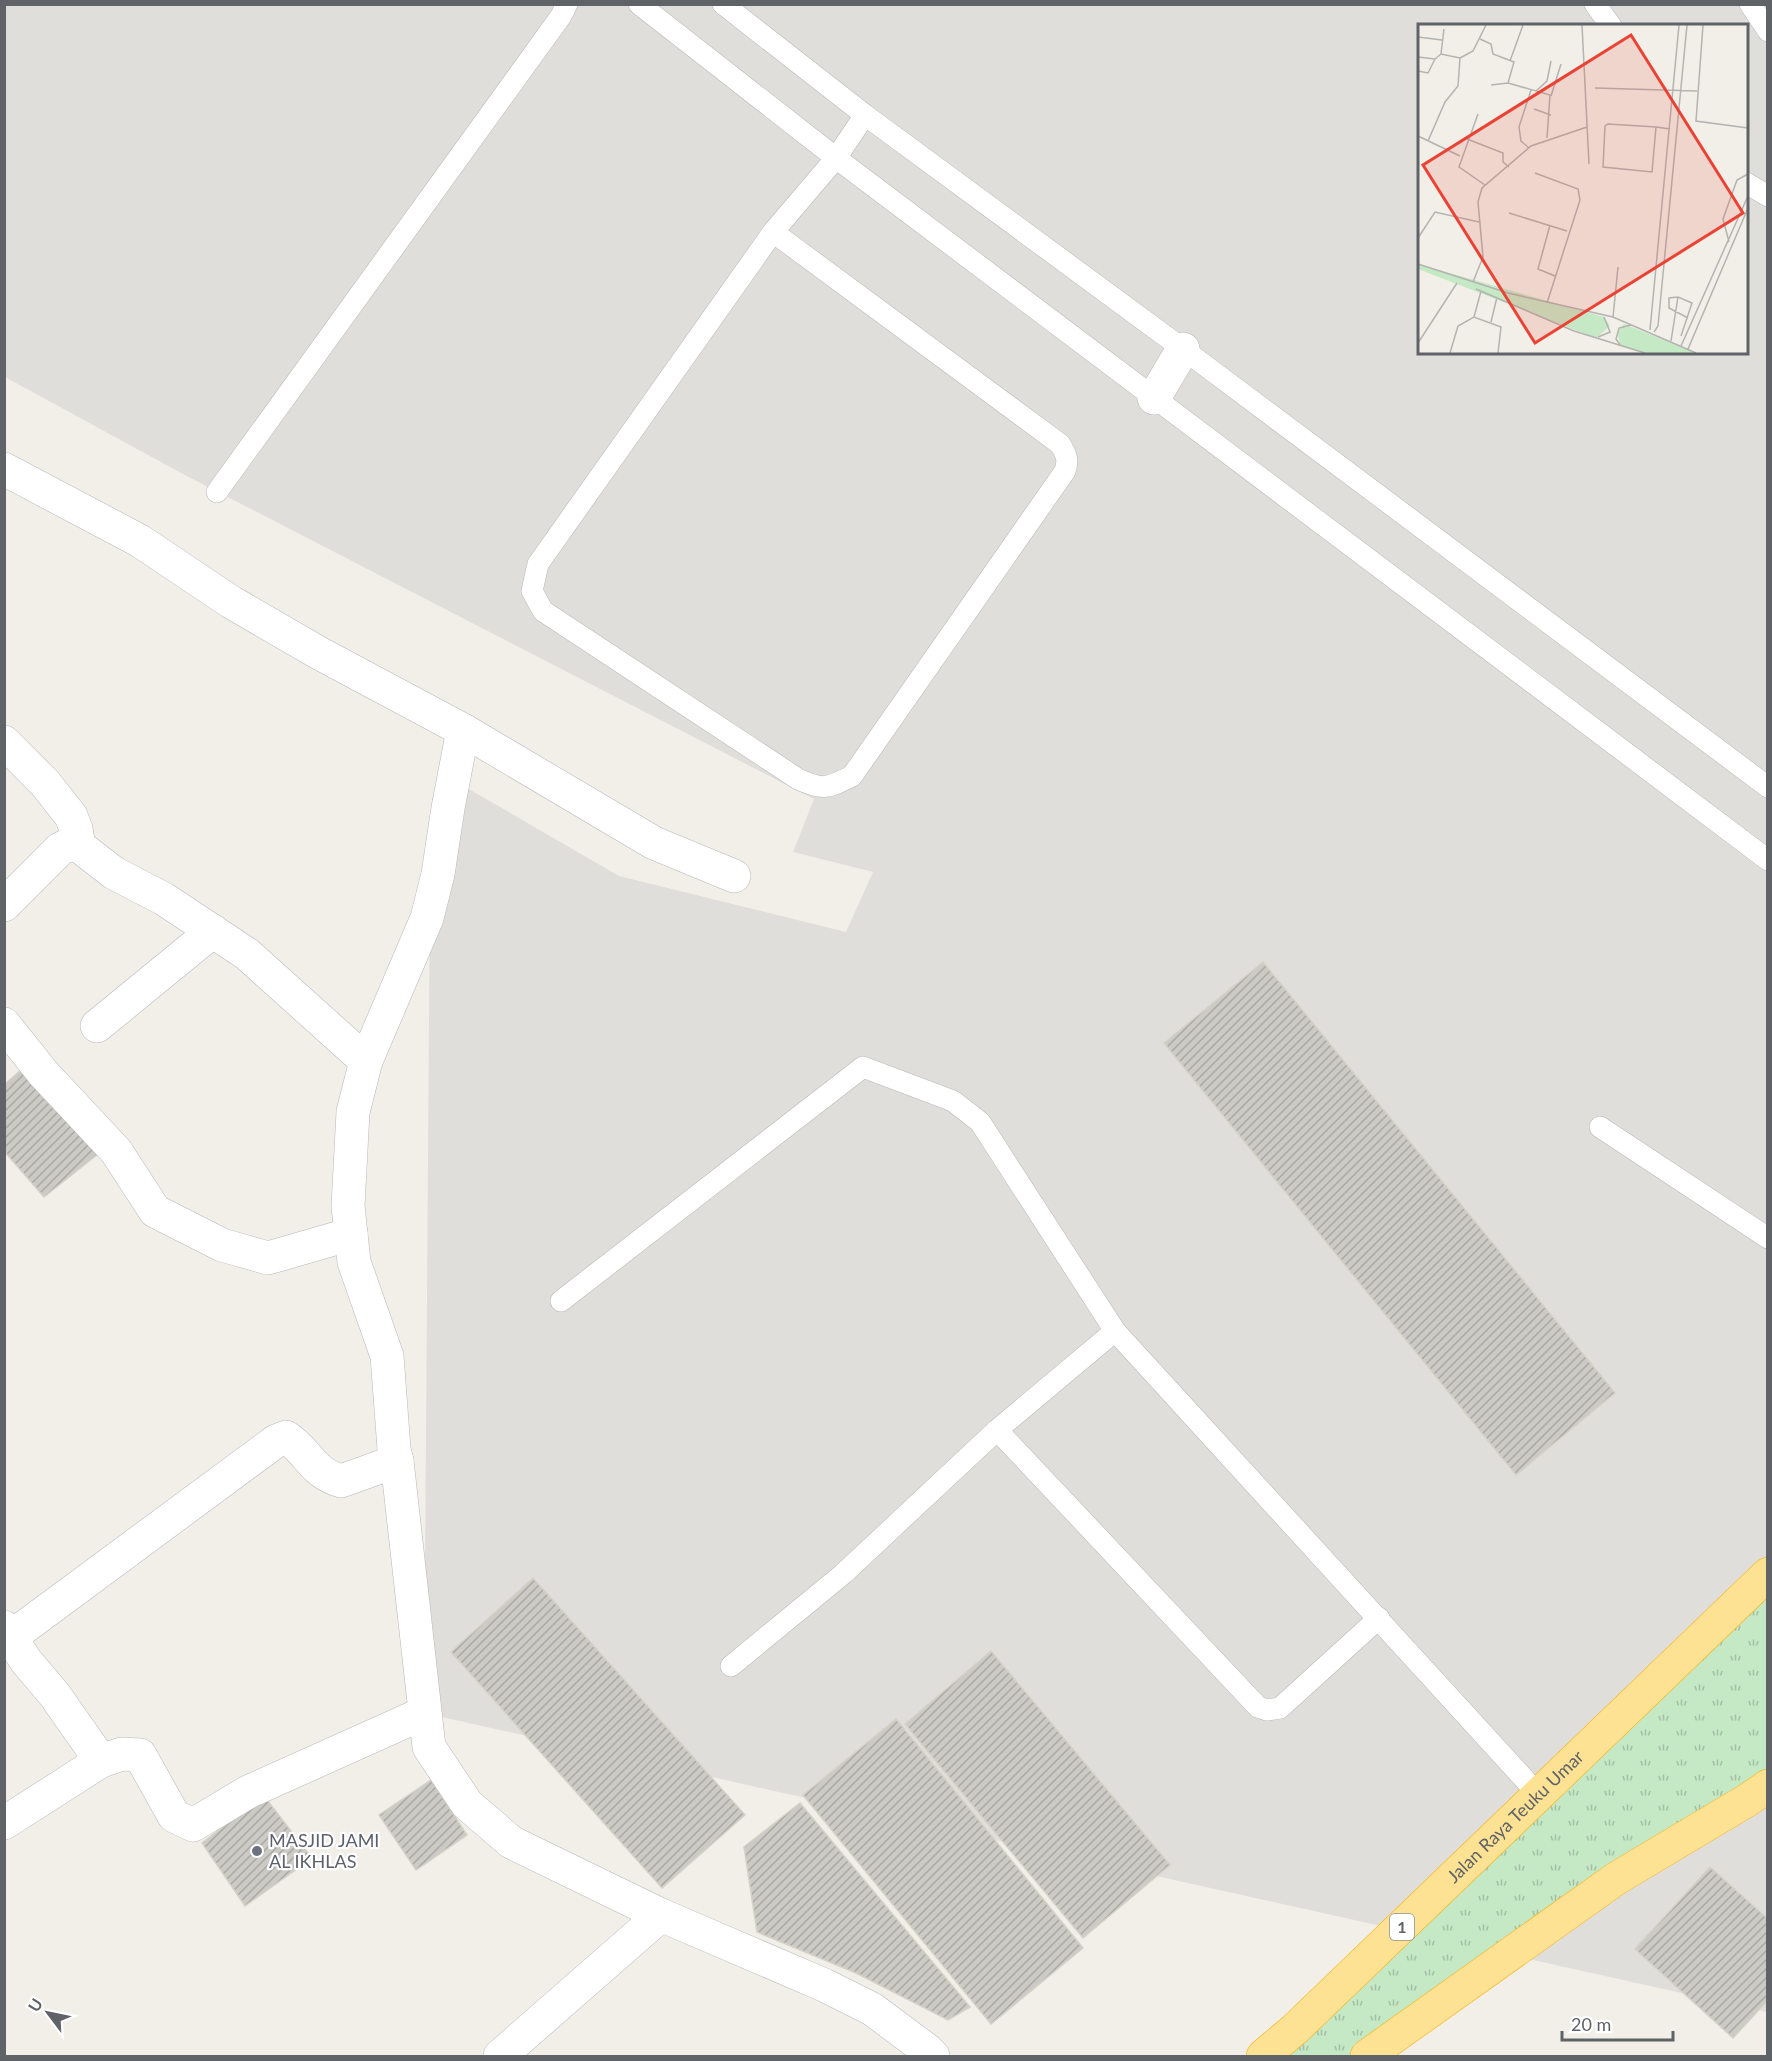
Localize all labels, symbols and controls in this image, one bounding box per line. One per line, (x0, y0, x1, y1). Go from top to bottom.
inset map (1418, 24, 1748, 354)
street label: Jalan Raya Teuku Umar (1442, 1745, 1588, 1887)
place label: MASJID JAMI AL IKHLAS (269, 1829, 379, 1872)
marker: MASJID JAMI AL IKHLAS (250, 1844, 264, 1858)
road number: 1 (1390, 1914, 1414, 1940)
north arrow (18, 1983, 78, 2043)
text: U (24, 1995, 46, 2015)
scale bar (1562, 2004, 1673, 2042)
text: 20 m (1571, 2013, 1611, 2035)

